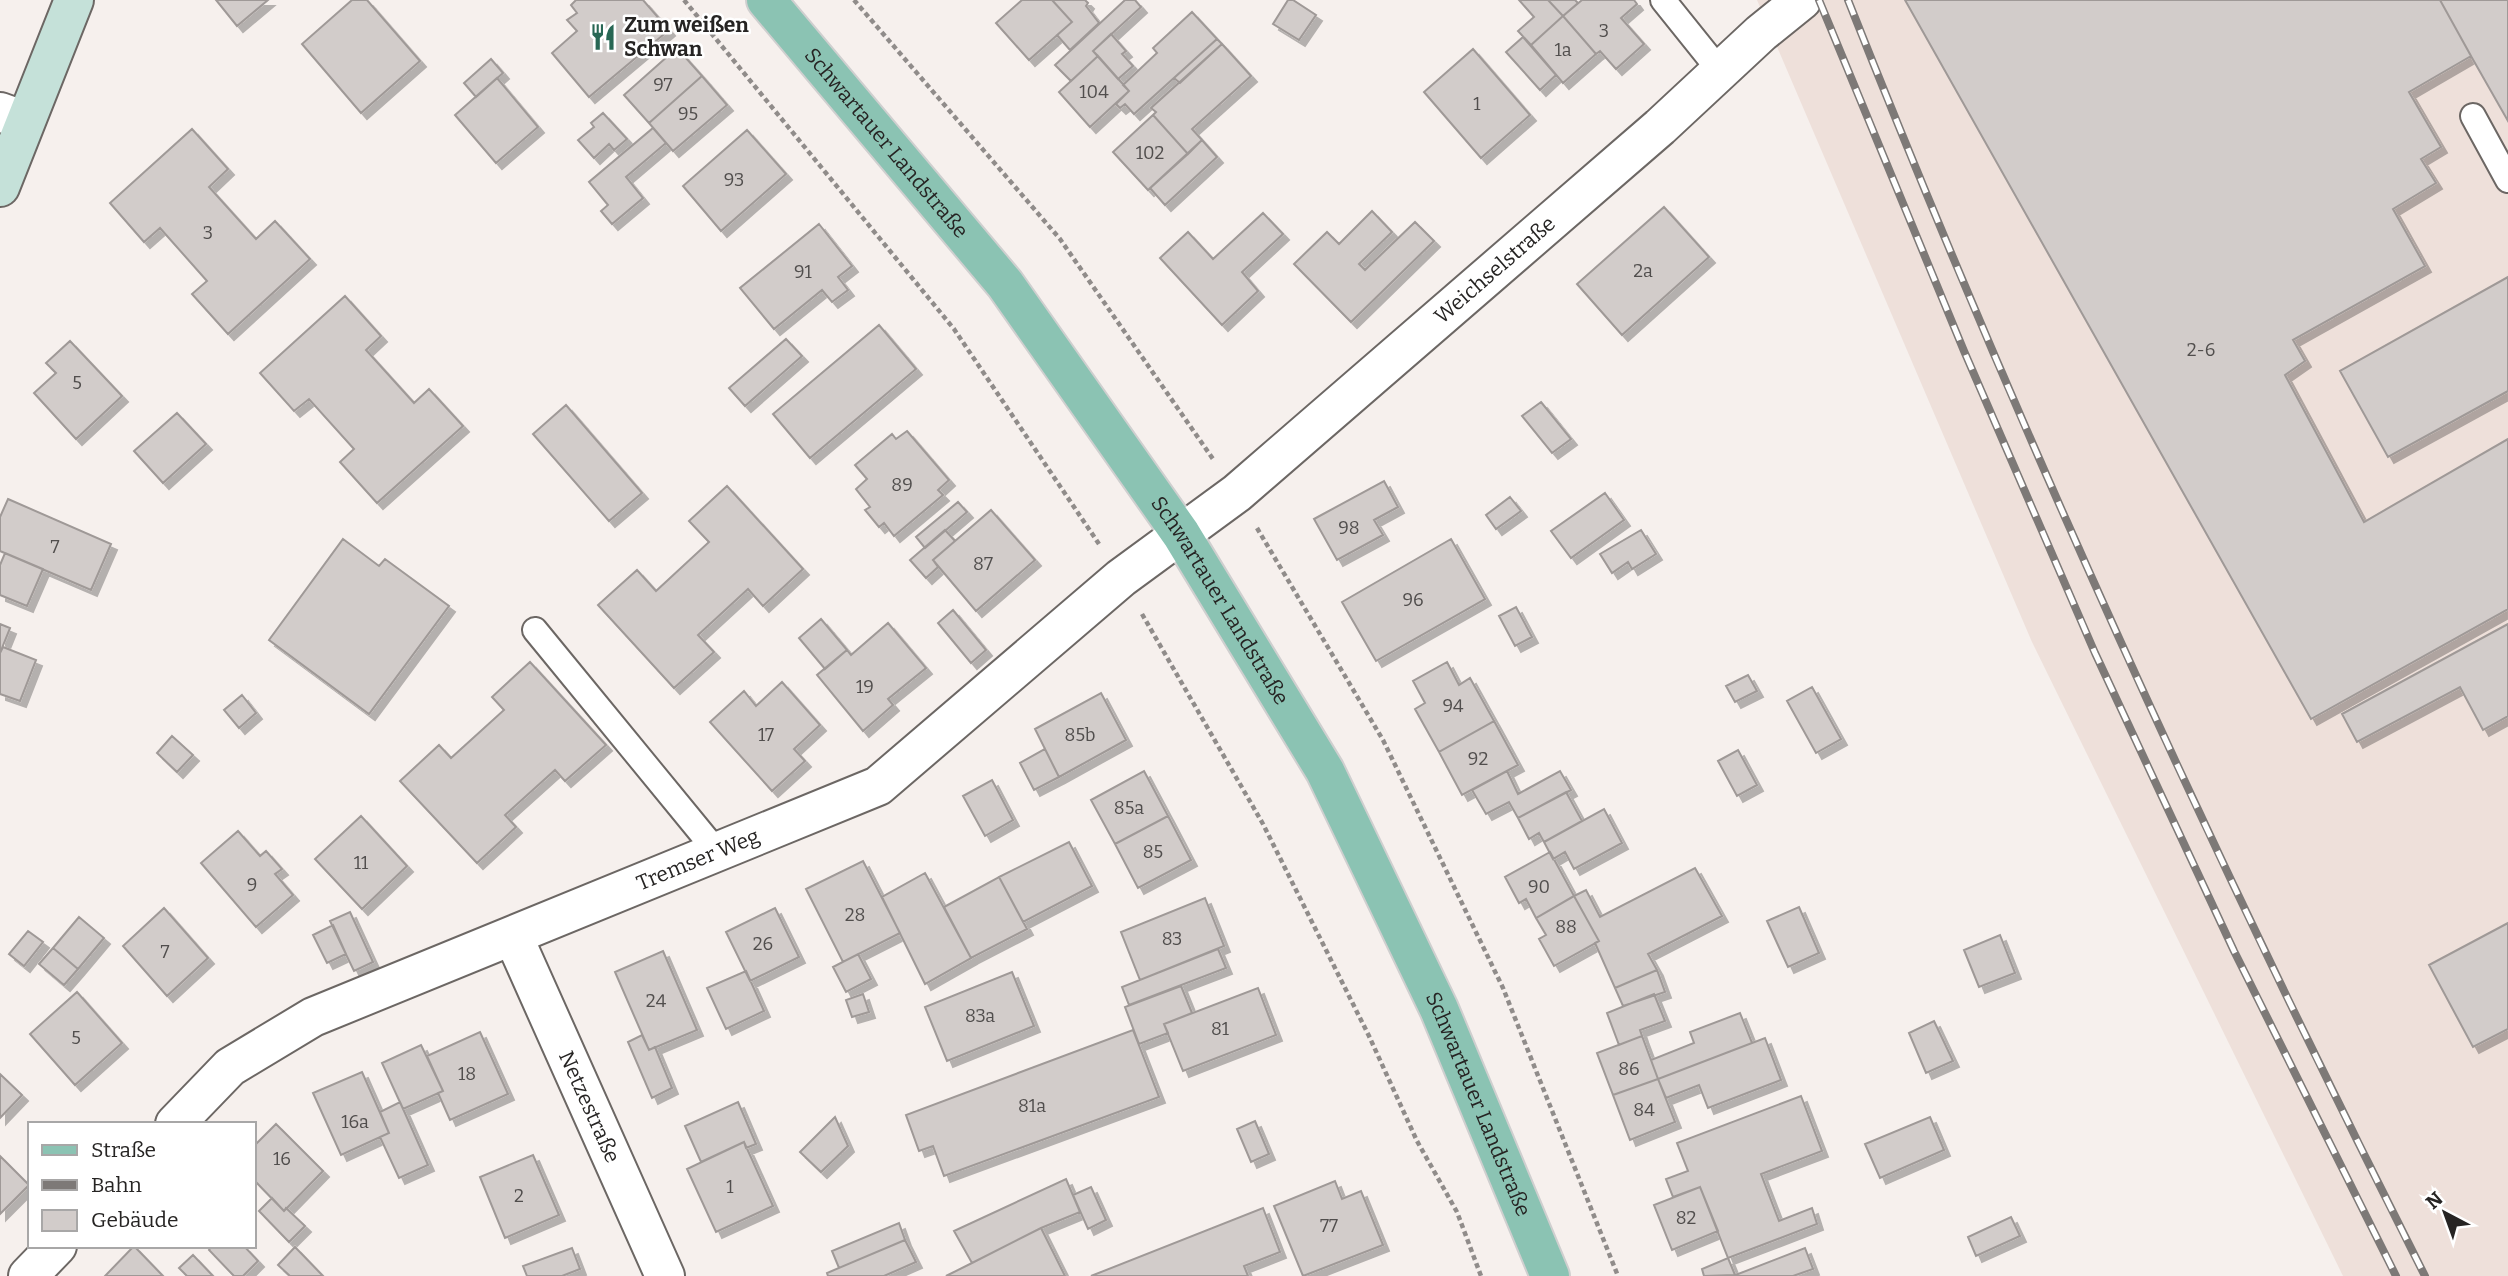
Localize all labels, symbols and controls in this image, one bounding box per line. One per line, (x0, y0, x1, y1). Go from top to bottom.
place label: Zum weißen Schwan (624, 12, 749, 62)
house number: 3 (1599, 20, 1609, 42)
restaurant icon: Zum weißen Schwan (588, 22, 618, 52)
house number: 1a (1554, 39, 1572, 61)
street label: Schwartauer Landstraße (799, 43, 974, 244)
house number: 97 (653, 74, 673, 96)
house number: 104 (1079, 81, 1109, 103)
house number: 1 (1473, 93, 1481, 115)
house number: 95 (678, 103, 698, 125)
house number: 102 (1136, 142, 1164, 164)
house number: 93 (724, 169, 744, 191)
street label: Weichselstraße (1429, 211, 1561, 329)
house number: 3 (203, 222, 213, 244)
house number: 2a (1633, 260, 1653, 282)
house number: 91 (794, 261, 813, 283)
house number: 2-6 (2187, 339, 2215, 361)
house number: 5 (72, 372, 82, 394)
house number: 89 (891, 474, 913, 496)
street label: Schwartauer Landstraße (1145, 491, 1295, 709)
house number: 98 (1338, 517, 1360, 539)
house number: 7 (50, 536, 60, 558)
house number: 87 (973, 553, 993, 575)
house number: 96 (1402, 589, 1424, 611)
house number: 19 (856, 676, 874, 698)
house number: 94 (1442, 695, 1464, 717)
house number: 17 (758, 724, 774, 746)
house number: 85b (1065, 724, 1095, 746)
house number: 92 (1468, 748, 1488, 770)
house number: 85a (1114, 797, 1144, 819)
street label: Tremser Weg (633, 823, 763, 896)
house number: 85 (1143, 841, 1163, 863)
house number: 11 (354, 852, 369, 874)
house number: 9 (247, 874, 257, 896)
house number: 90 (1528, 876, 1550, 898)
house number: 28 (845, 904, 865, 926)
house number: 88 (1555, 916, 1577, 938)
house number: 83 (1162, 928, 1182, 950)
house number: 26 (753, 933, 773, 955)
house number: 7 (160, 941, 170, 963)
street label: Schwartauer Landstraße (1420, 988, 1537, 1220)
house number: 24 (646, 990, 667, 1012)
house number: 83a (965, 1005, 995, 1027)
house number: 81 (1211, 1018, 1230, 1040)
house number: 5 (71, 1027, 81, 1049)
street label: Netzestraße (553, 1047, 626, 1167)
house number: 86 (1618, 1058, 1640, 1080)
house number: 18 (458, 1063, 476, 1085)
house number: 81a (1018, 1095, 1046, 1117)
house number: 84 (1633, 1099, 1655, 1121)
house number: 16a (341, 1111, 369, 1133)
legend (28, 1122, 256, 1248)
text: Straße (91, 1137, 156, 1163)
house number: 16 (273, 1148, 291, 1170)
text: Bahn (91, 1172, 142, 1198)
house number: 1 (726, 1176, 734, 1198)
north arrow (2410, 1178, 2480, 1248)
house number: 2 (514, 1185, 524, 1207)
text: N (2421, 1187, 2448, 1214)
text: Gebäude (91, 1207, 179, 1233)
house number: 82 (1676, 1207, 1696, 1229)
house number: 77 (1320, 1215, 1338, 1237)

